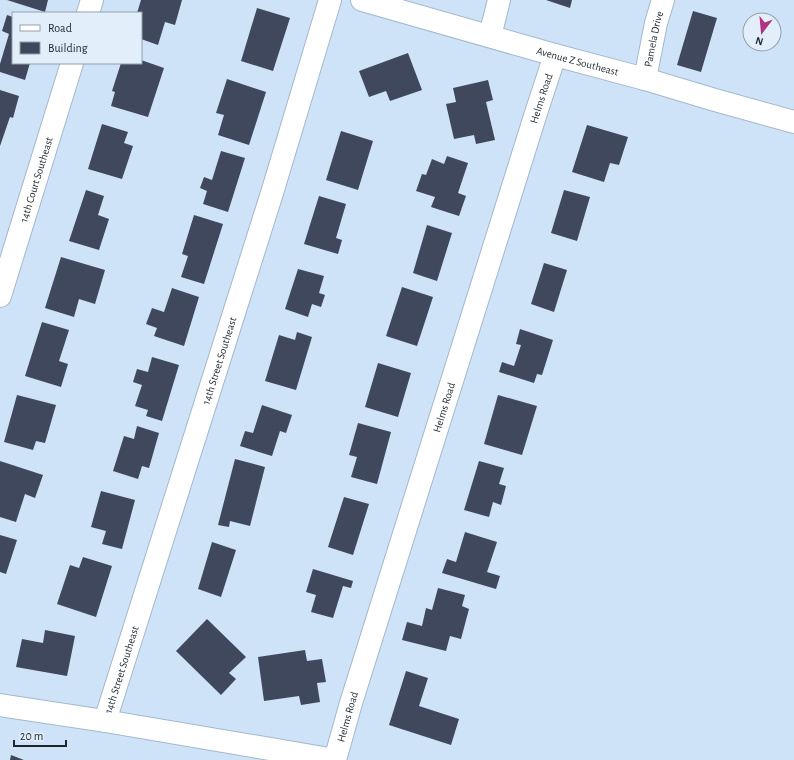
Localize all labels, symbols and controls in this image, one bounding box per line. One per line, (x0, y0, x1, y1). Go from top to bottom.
street label: Pamela Drive (643, 10, 665, 68)
legend (12, 12, 142, 64)
north arrow (742, 12, 782, 52)
text: Road (48, 22, 72, 34)
text: N (754, 35, 765, 47)
text: Building (48, 42, 88, 54)
street label: Avenue Z Southeast (535, 45, 620, 78)
street label: Helms Road (528, 72, 555, 125)
street label: 14th Court Southeast (18, 135, 55, 223)
street label: 14th Street Southeast (201, 315, 239, 406)
street label: Helms Road (431, 381, 457, 434)
street label: 14th Street Southeast (103, 624, 141, 715)
street label: Helms Road (335, 690, 360, 743)
scale bar (14, 722, 66, 748)
text: 20 m (20, 730, 43, 742)

